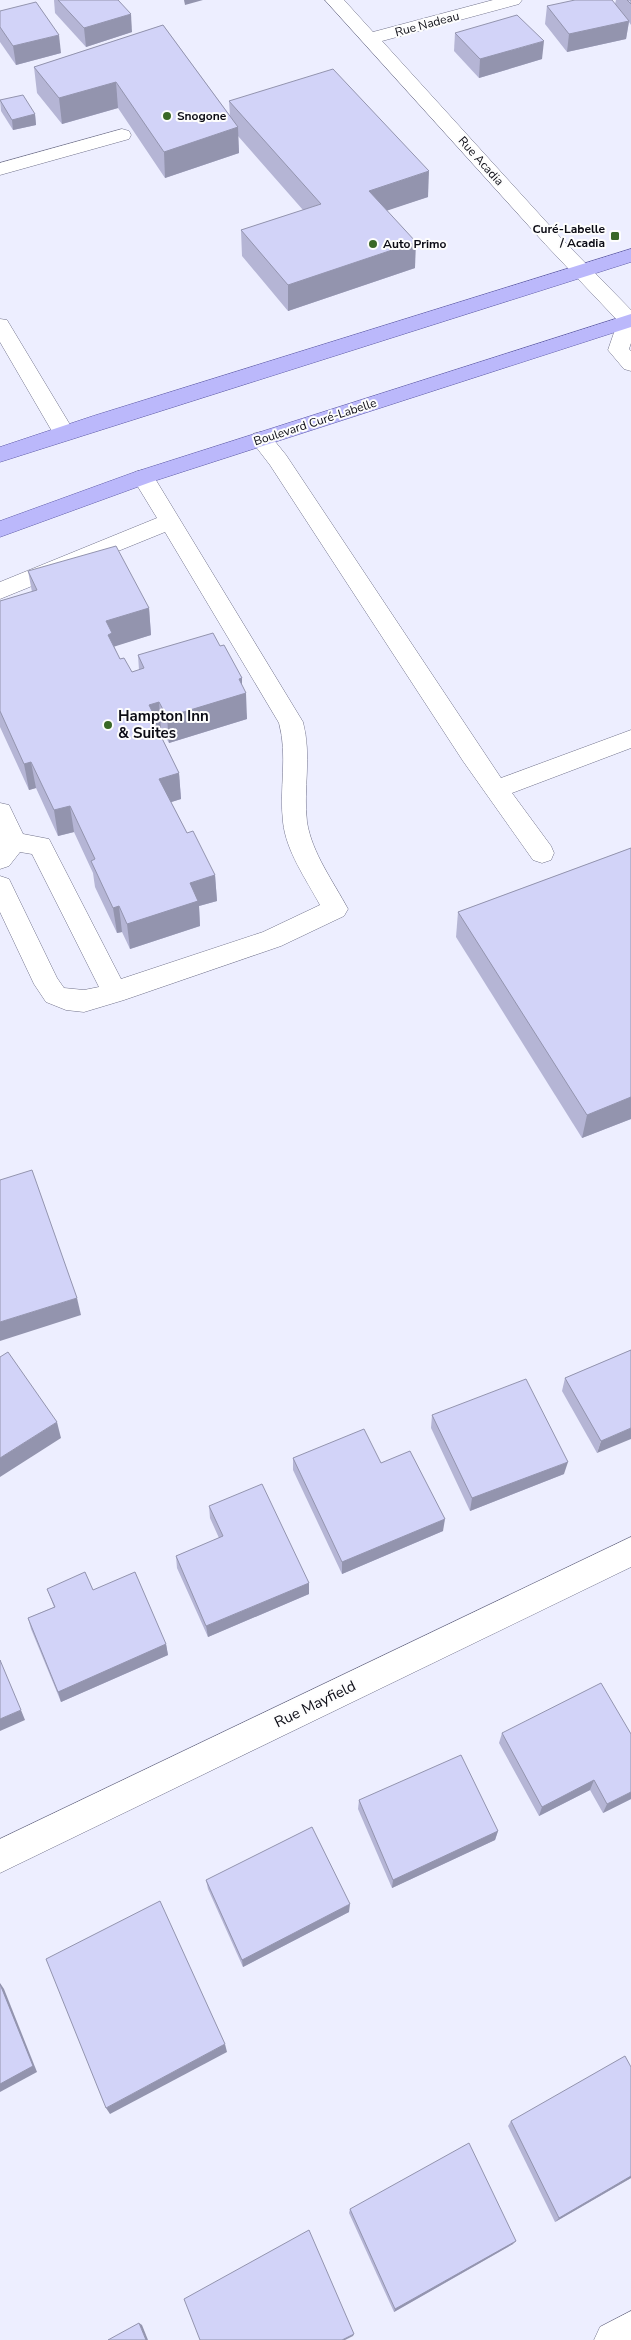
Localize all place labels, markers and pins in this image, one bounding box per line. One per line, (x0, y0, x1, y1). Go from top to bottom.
place label: Snogone (177, 108, 227, 124)
marker: Snogone (161, 110, 173, 122)
place label: Curé-Labelle / Acadia (532, 221, 605, 251)
marker: Curé-Labelle / Acadia (609, 230, 621, 242)
place label: Auto Primo (383, 236, 447, 252)
marker: Auto Primo (367, 238, 379, 250)
place label: Hampton Inn & Suites (118, 706, 209, 743)
marker: Hampton Inn & Suites (102, 719, 114, 731)

